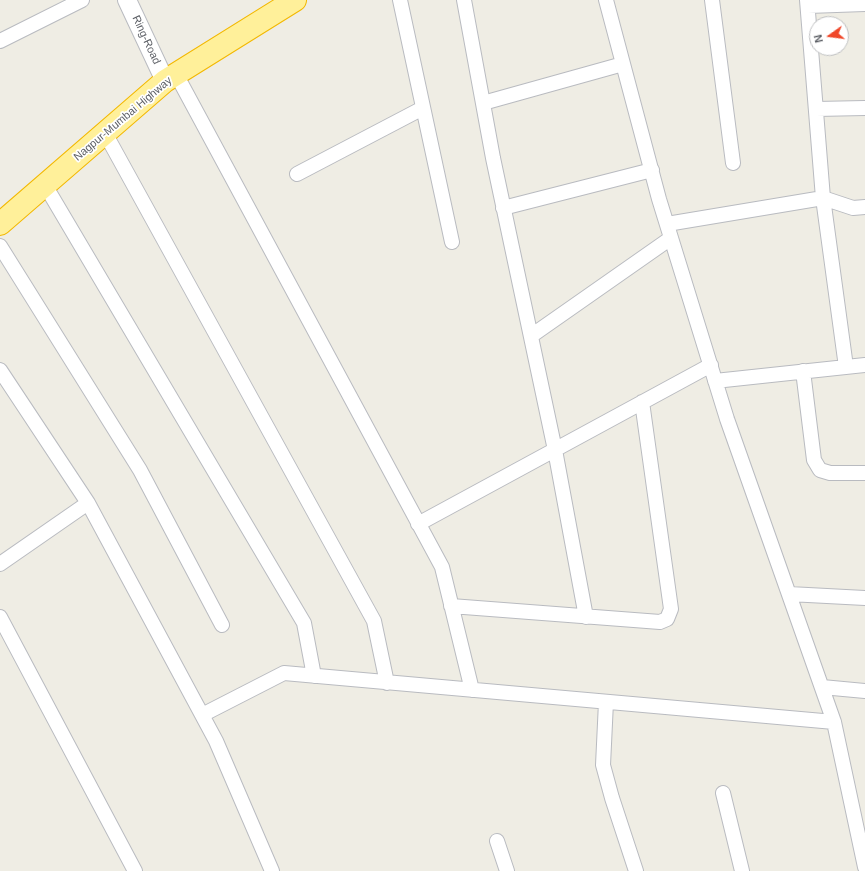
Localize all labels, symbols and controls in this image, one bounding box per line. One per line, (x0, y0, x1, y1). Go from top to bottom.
street label: Ring-Road (129, 13, 163, 67)
north arrow (809, 16, 849, 56)
text: N (812, 33, 825, 44)
street label: Nagpur-Mumbai Highway (71, 74, 175, 164)

